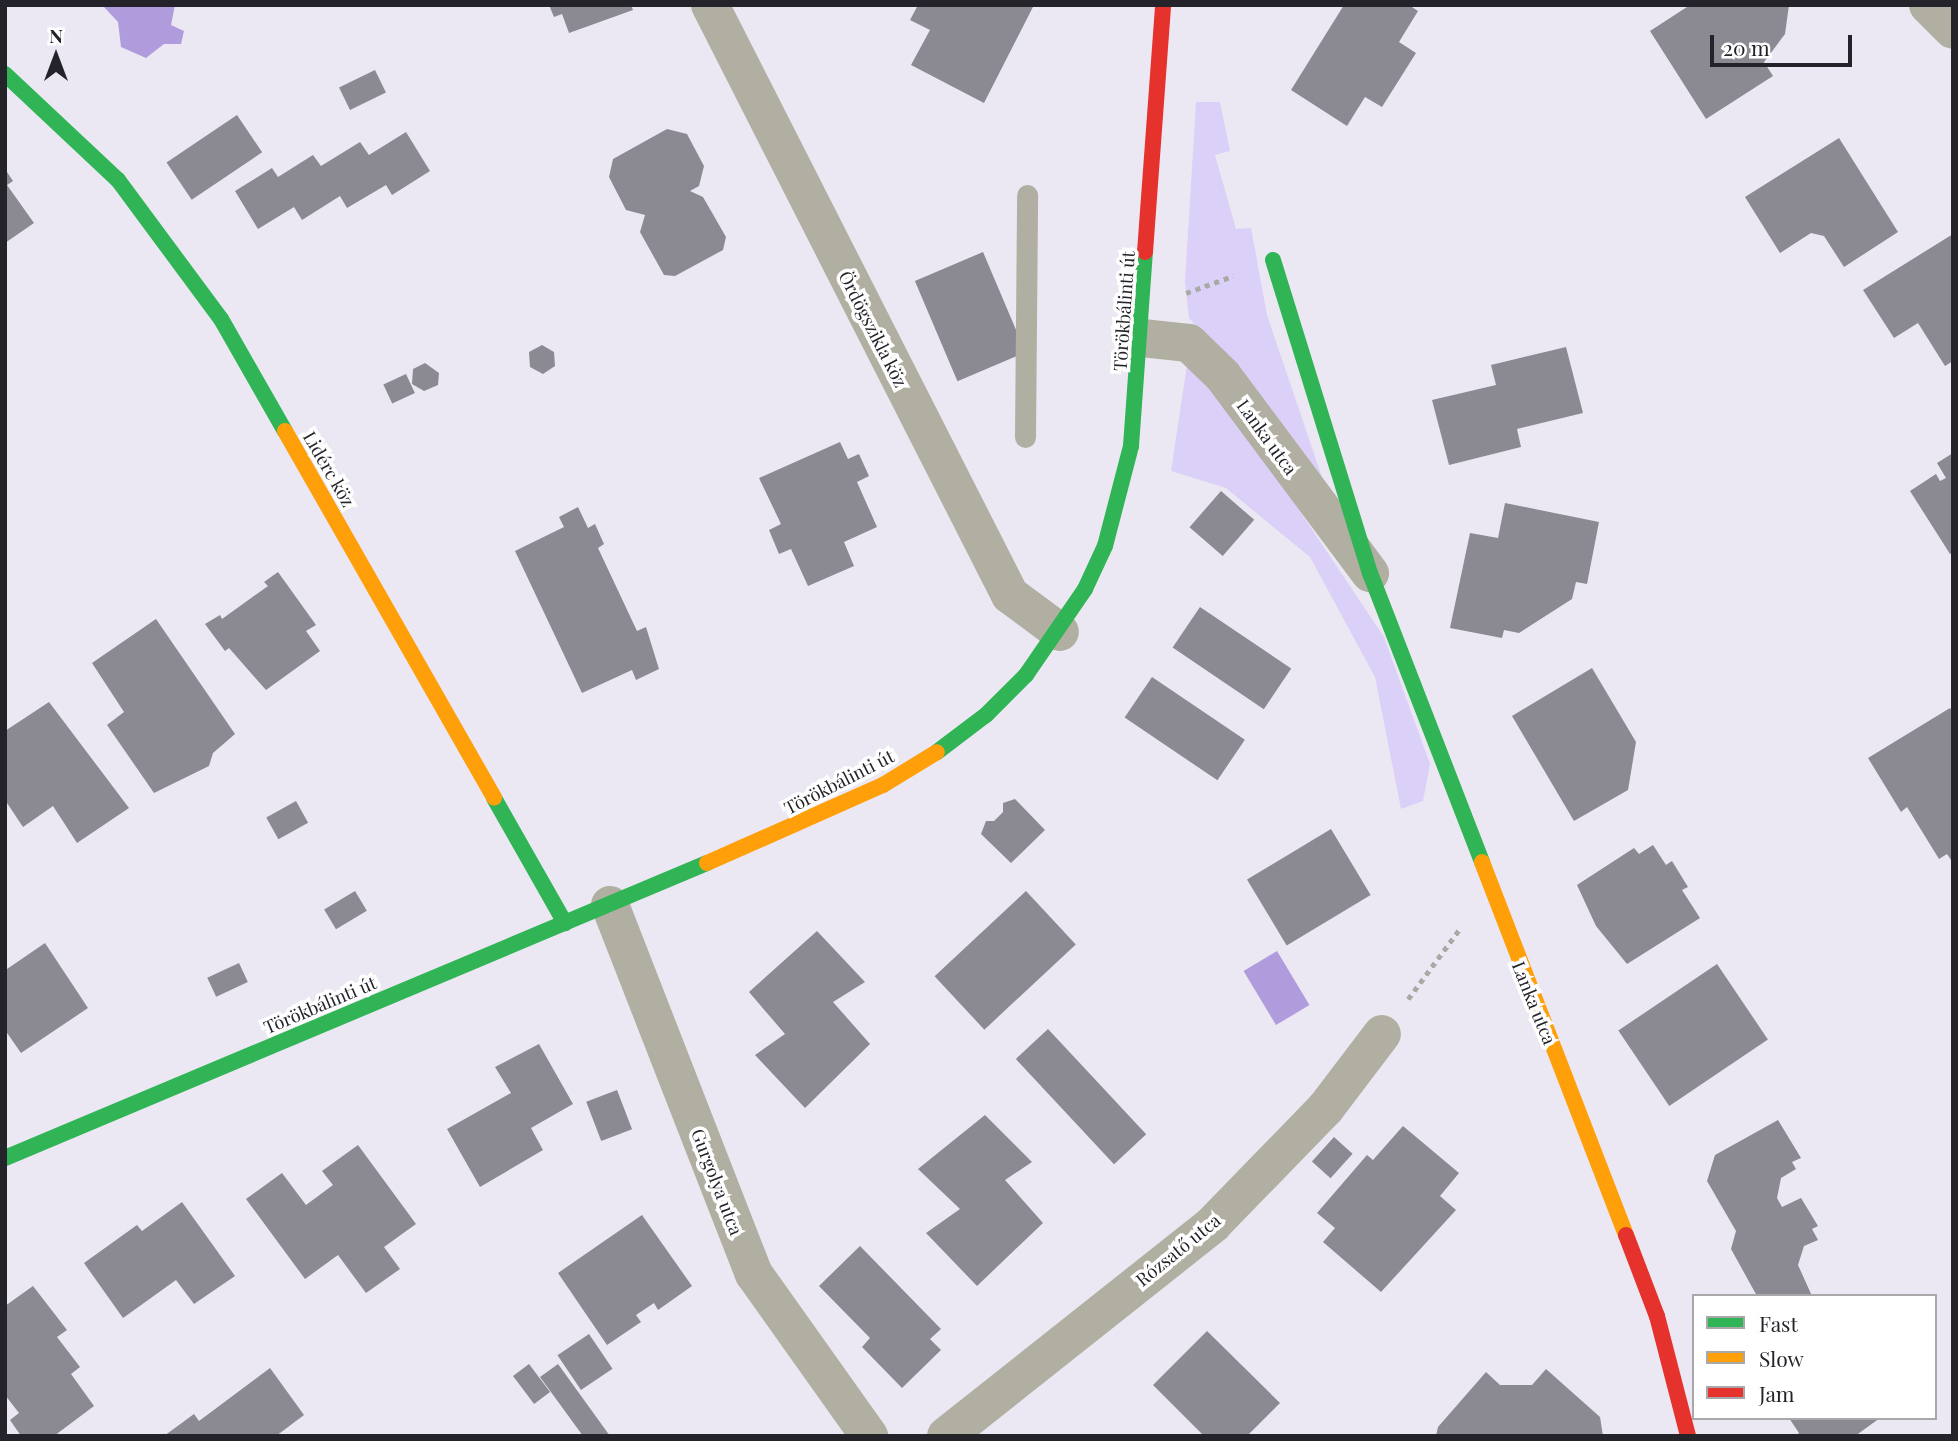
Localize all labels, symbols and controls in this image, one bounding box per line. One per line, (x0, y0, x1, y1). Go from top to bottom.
north arrow (21, 21, 91, 91)
scale bar (1713, 21, 1855, 65)
text: N (49, 22, 63, 48)
text: 20 m (1723, 33, 1770, 61)
street label: Törökbálinti út (1109, 250, 1139, 372)
street label: Ördögszikla köz (834, 267, 912, 391)
street label: Lanka utca (1232, 395, 1302, 479)
street label: Lidérc köz (299, 427, 359, 511)
street label: Törökbálinti út (781, 745, 897, 819)
street label: Lanka utca (1508, 958, 1560, 1048)
street label: Törökbálinti út (260, 972, 380, 1038)
street label: Gurgolya utca (687, 1126, 747, 1238)
street label: Rózsatő utca (1131, 1209, 1225, 1291)
legend (1692, 1294, 1937, 1420)
text: Fast (1759, 1309, 1798, 1337)
text: Slow (1759, 1344, 1804, 1372)
text: Jam (1759, 1379, 1795, 1407)

